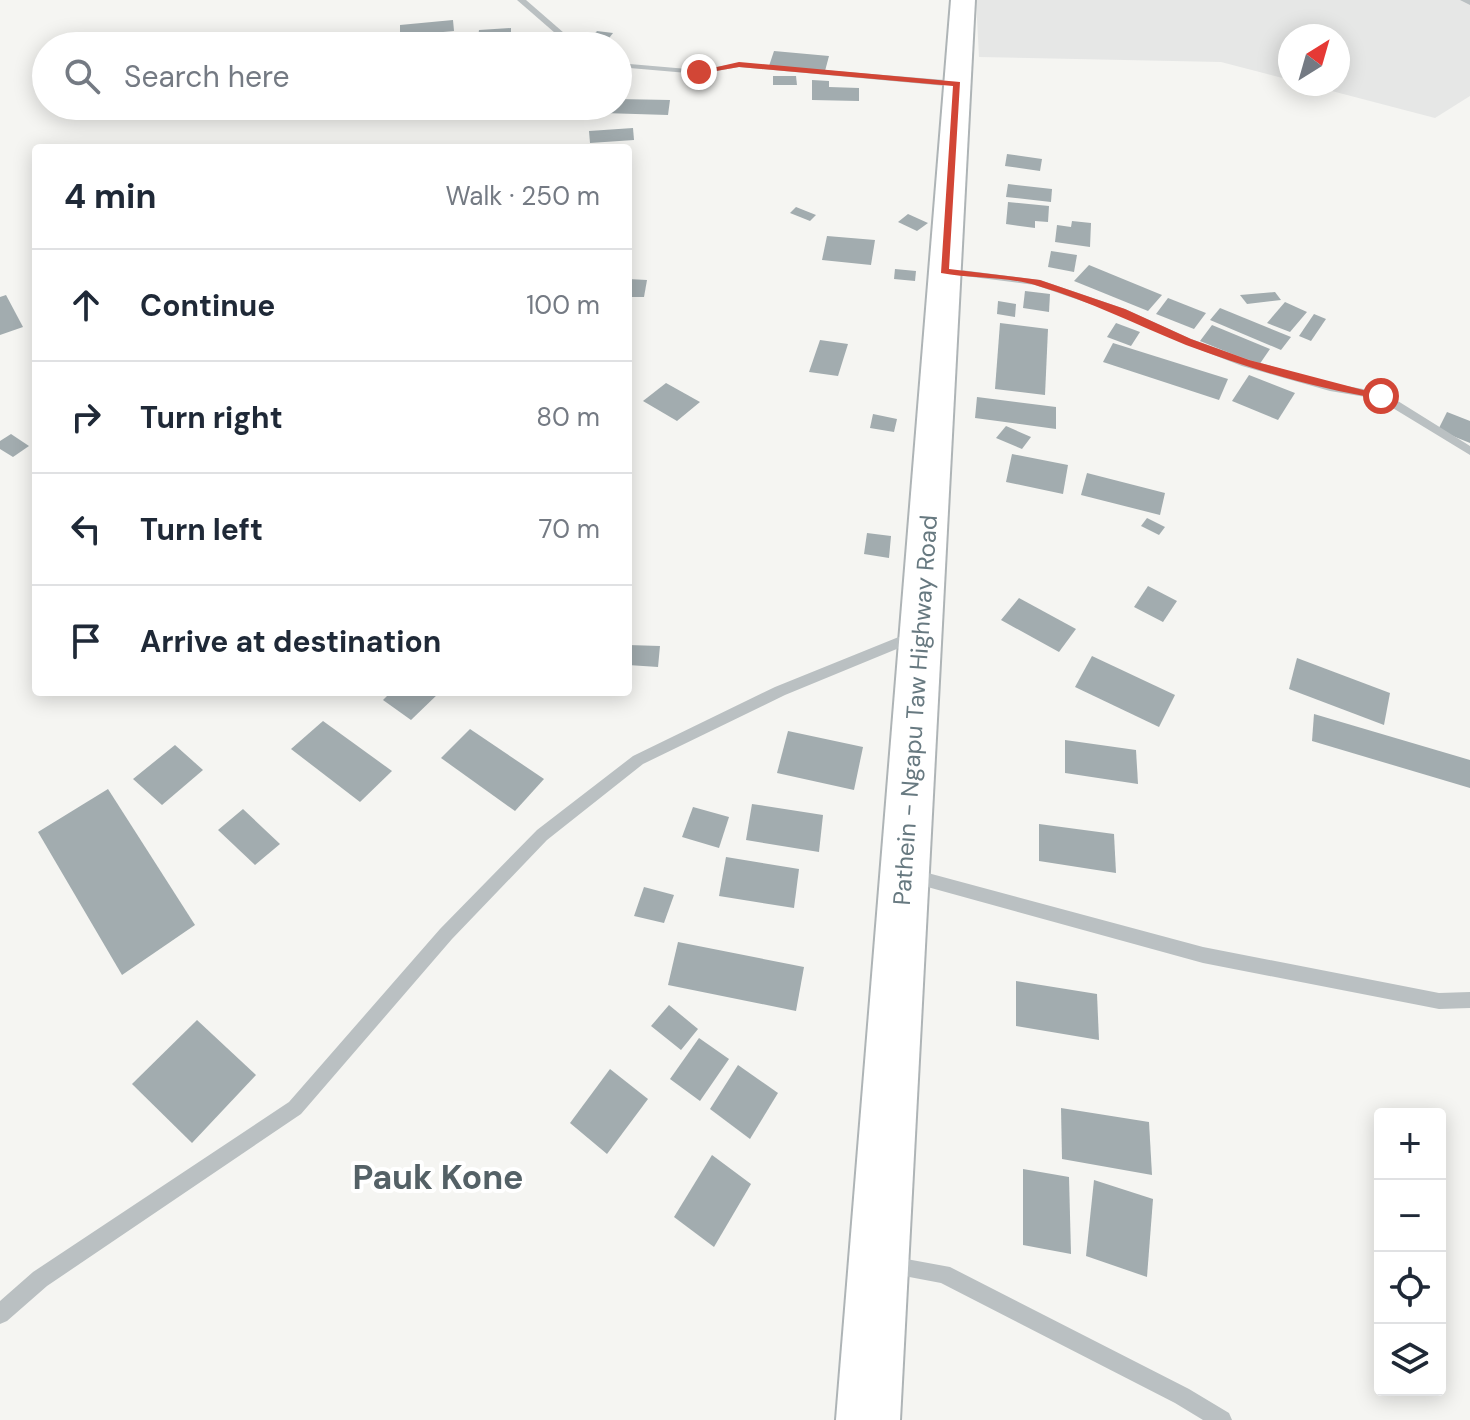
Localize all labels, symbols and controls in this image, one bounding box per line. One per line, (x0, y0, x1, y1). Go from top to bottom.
north arrow (1278, 24, 1350, 96)
search box (32, 32, 632, 120)
icon: search (60, 54, 104, 98)
route end (681, 54, 717, 90)
text: Search here (124, 57, 290, 96)
text: 4 min (64, 174, 156, 219)
text: Walk · 250 m (445, 179, 600, 213)
icon: ahead (64, 283, 108, 327)
text: Continue (140, 286, 275, 325)
text: 100 m (526, 288, 600, 322)
route start (1363, 378, 1399, 414)
icon: right (64, 395, 108, 439)
text: Turn right (140, 398, 283, 437)
text: 80 m (536, 400, 600, 434)
icon: left (64, 507, 108, 551)
text: Turn left (140, 510, 263, 549)
text: 70 m (539, 512, 600, 546)
street label: Pathein - Ngapu Taw Highway Road (886, 514, 944, 906)
icon: arrive (64, 619, 108, 663)
text: Arrive at destination (140, 622, 441, 661)
map controls (1374, 1108, 1446, 1396)
button: + (1374, 1108, 1446, 1180)
district label: Pauk Kone (352, 1155, 524, 1200)
button: − (1374, 1180, 1446, 1252)
button: locate (1374, 1252, 1446, 1324)
button: layers (1374, 1324, 1446, 1396)

